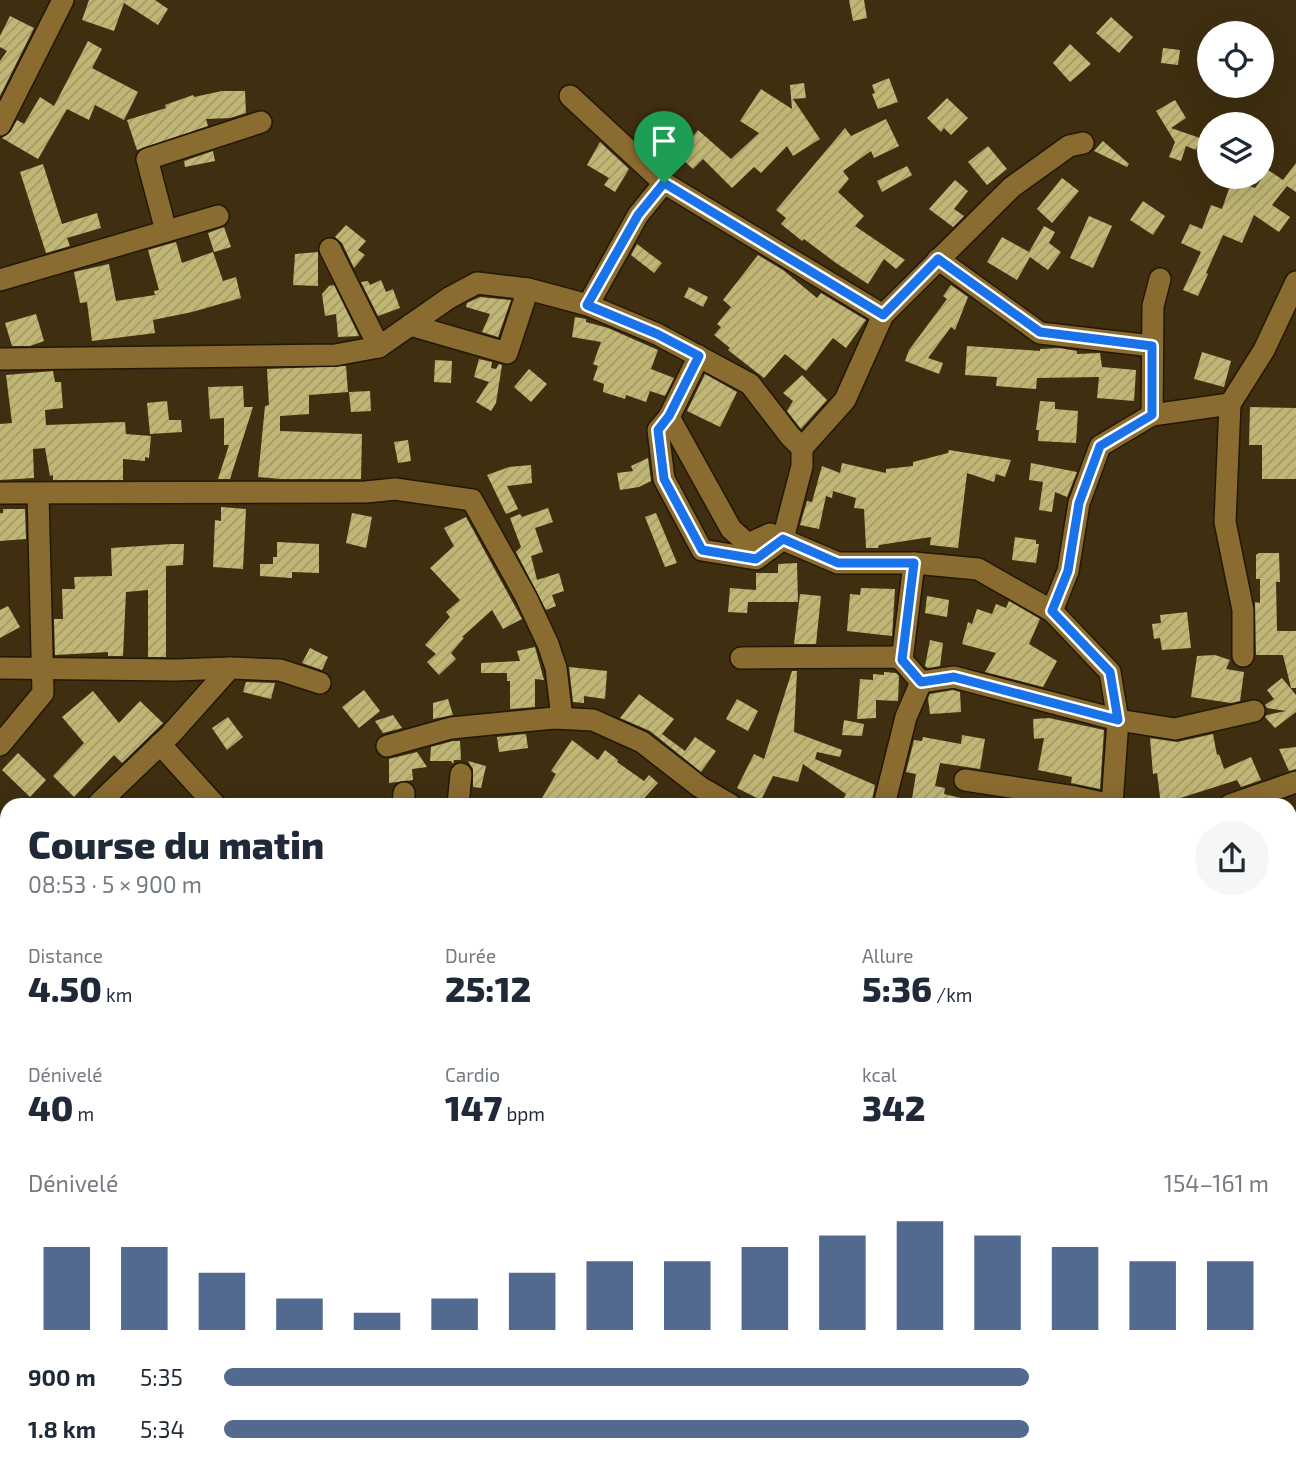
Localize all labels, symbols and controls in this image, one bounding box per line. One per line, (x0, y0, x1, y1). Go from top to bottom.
map controls (1197, 21, 1274, 189)
button: locate (1197, 21, 1274, 98)
pin (634, 111, 694, 183)
button: layers (1197, 112, 1274, 189)
icon: arrive (645, 122, 683, 160)
text: Course du matin (28, 821, 324, 867)
button: share (1195, 821, 1269, 895)
text: 08:53 · 5 × 900 m (28, 870, 202, 898)
text: Distance (28, 944, 103, 967)
text: Durée (445, 944, 496, 967)
text: Allure (862, 944, 914, 967)
text: 4.50 (28, 967, 102, 1009)
text: 25:12 (445, 967, 531, 1009)
text: 5:36 (862, 967, 932, 1009)
text: km (102, 983, 132, 1006)
text: /km (932, 983, 972, 1006)
text: Dénivelé (28, 1063, 103, 1086)
text: Cardio (445, 1063, 500, 1086)
text: kcal (862, 1063, 897, 1086)
text: 40 (28, 1086, 73, 1128)
text: 147 (445, 1086, 502, 1128)
text: 342 (862, 1086, 925, 1128)
text: m (73, 1102, 94, 1125)
text: bpm (502, 1102, 545, 1125)
text: Dénivelé (28, 1169, 118, 1197)
text: 154–161 m (1164, 1169, 1269, 1197)
text: 900 m (28, 1363, 96, 1391)
text: 5:35 (140, 1363, 183, 1391)
text: 1.8 km (28, 1415, 96, 1443)
text: 5:34 (140, 1415, 185, 1443)

